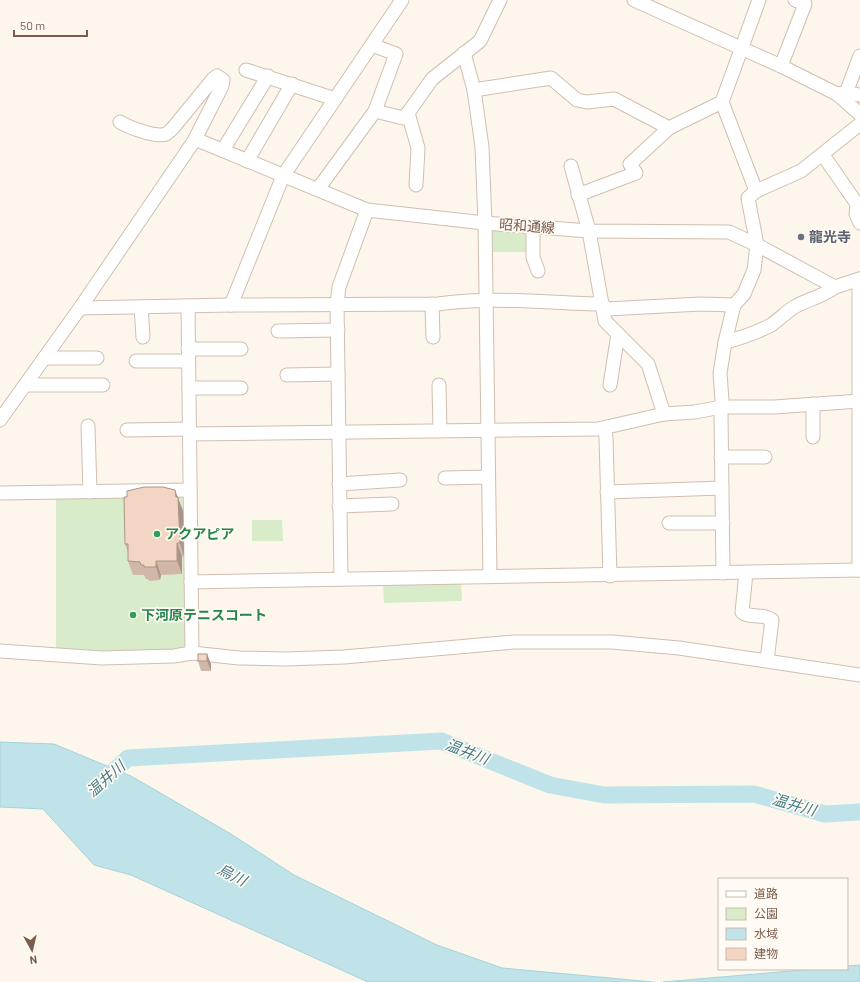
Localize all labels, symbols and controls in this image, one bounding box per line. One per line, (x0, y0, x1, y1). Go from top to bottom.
scale bar (14, 12, 87, 38)
text: 50 m (20, 18, 45, 32)
street label: 昭和通線 (499, 215, 556, 236)
place label: 龍光寺 (809, 228, 851, 245)
marker: 龍光寺 (796, 232, 806, 242)
place label: アクアピア (165, 525, 234, 542)
marker: アクアピア (152, 529, 162, 539)
place label: 下河原テニスコート (141, 606, 267, 623)
marker: 下河原テニスコート (128, 610, 138, 620)
water label: 温井川 (443, 735, 493, 768)
water label: 温井川 (83, 755, 130, 800)
water label: 温井川 (770, 789, 820, 819)
water label: 烏川 (215, 859, 252, 890)
legend (718, 878, 848, 970)
text: 道路 (754, 886, 778, 900)
text: 公園 (754, 906, 778, 920)
text: 水域 (754, 926, 778, 940)
north arrow (12, 930, 52, 970)
text: 建物 (754, 946, 778, 960)
text: N (29, 953, 38, 967)

